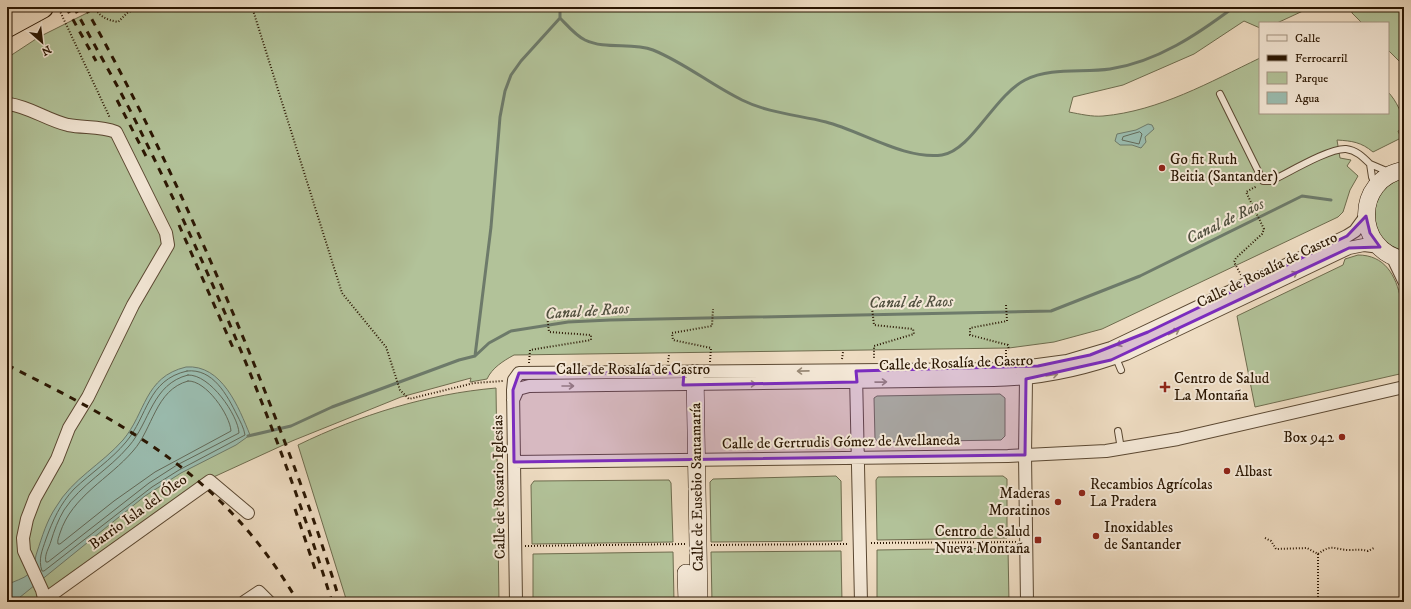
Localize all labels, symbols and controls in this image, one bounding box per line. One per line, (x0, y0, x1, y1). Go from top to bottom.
north arrow (22, 22, 62, 62)
legend (1259, 22, 1389, 114)
text: Calle (1295, 31, 1320, 46)
text: N (39, 42, 53, 58)
text: Ferrocarril (1295, 51, 1348, 66)
text: Parque (1295, 71, 1328, 86)
text: Agua (1295, 91, 1320, 106)
place label: Go fit Ruth Beitia (Santander) (1170, 150, 1278, 186)
marker: Go fit Ruth Beitia (Santander) (1157, 163, 1167, 173)
water label: Canal de Raos (1183, 193, 1268, 248)
street label: Calle de Rosalía de Castro (1194, 228, 1340, 312)
one-way arrow (1285, 271, 1297, 279)
water label: Canal de Raos (869, 291, 954, 313)
water label: Canal de Raos (544, 298, 631, 324)
one-way arrow (1168, 328, 1180, 335)
one-way arrow (1117, 340, 1129, 347)
street label: Calle de Rosalía de Castro (879, 351, 1033, 375)
street label: Calle de Rosalía de Castro (556, 360, 710, 379)
one-way arrow (797, 368, 810, 375)
place label: Centro de Salud La Montaña (1174, 369, 1270, 405)
one-way arrow (1045, 371, 1058, 379)
one-way arrow (874, 378, 887, 386)
one-way arrow (743, 380, 756, 388)
marker: Centro de Salud La Montaña (1159, 381, 1171, 393)
one-way arrow (561, 382, 574, 390)
street label: Calle de Eusebio Santamaría (686, 402, 708, 572)
street label: Calle de Rosario Iglesias (488, 415, 510, 559)
place label: Box 942 (1283, 428, 1335, 447)
street label: Calle de Gertrudis Gómez de Avellaneda (722, 430, 961, 454)
marker: Box 942 (1337, 432, 1347, 442)
place label: Albast (1235, 462, 1272, 481)
marker: Albast (1222, 466, 1232, 476)
street label: Barrio Isla del Óleo (85, 470, 191, 554)
place label: Recambios Agrícolas La Pradera (1090, 475, 1212, 511)
place label: Maderas Moratinos (989, 484, 1050, 520)
marker: Recambios Agrícolas La Pradera (1077, 488, 1087, 498)
marker: Maderas Moratinos (1053, 497, 1063, 507)
place label: Inoxidables de Santander (1104, 518, 1182, 554)
place label: Centro de Salud Nueva Montaña (934, 522, 1031, 558)
marker: Inoxidables de Santander (1091, 531, 1101, 541)
marker: Centro de Salud Nueva Montaña (1033, 535, 1043, 545)

